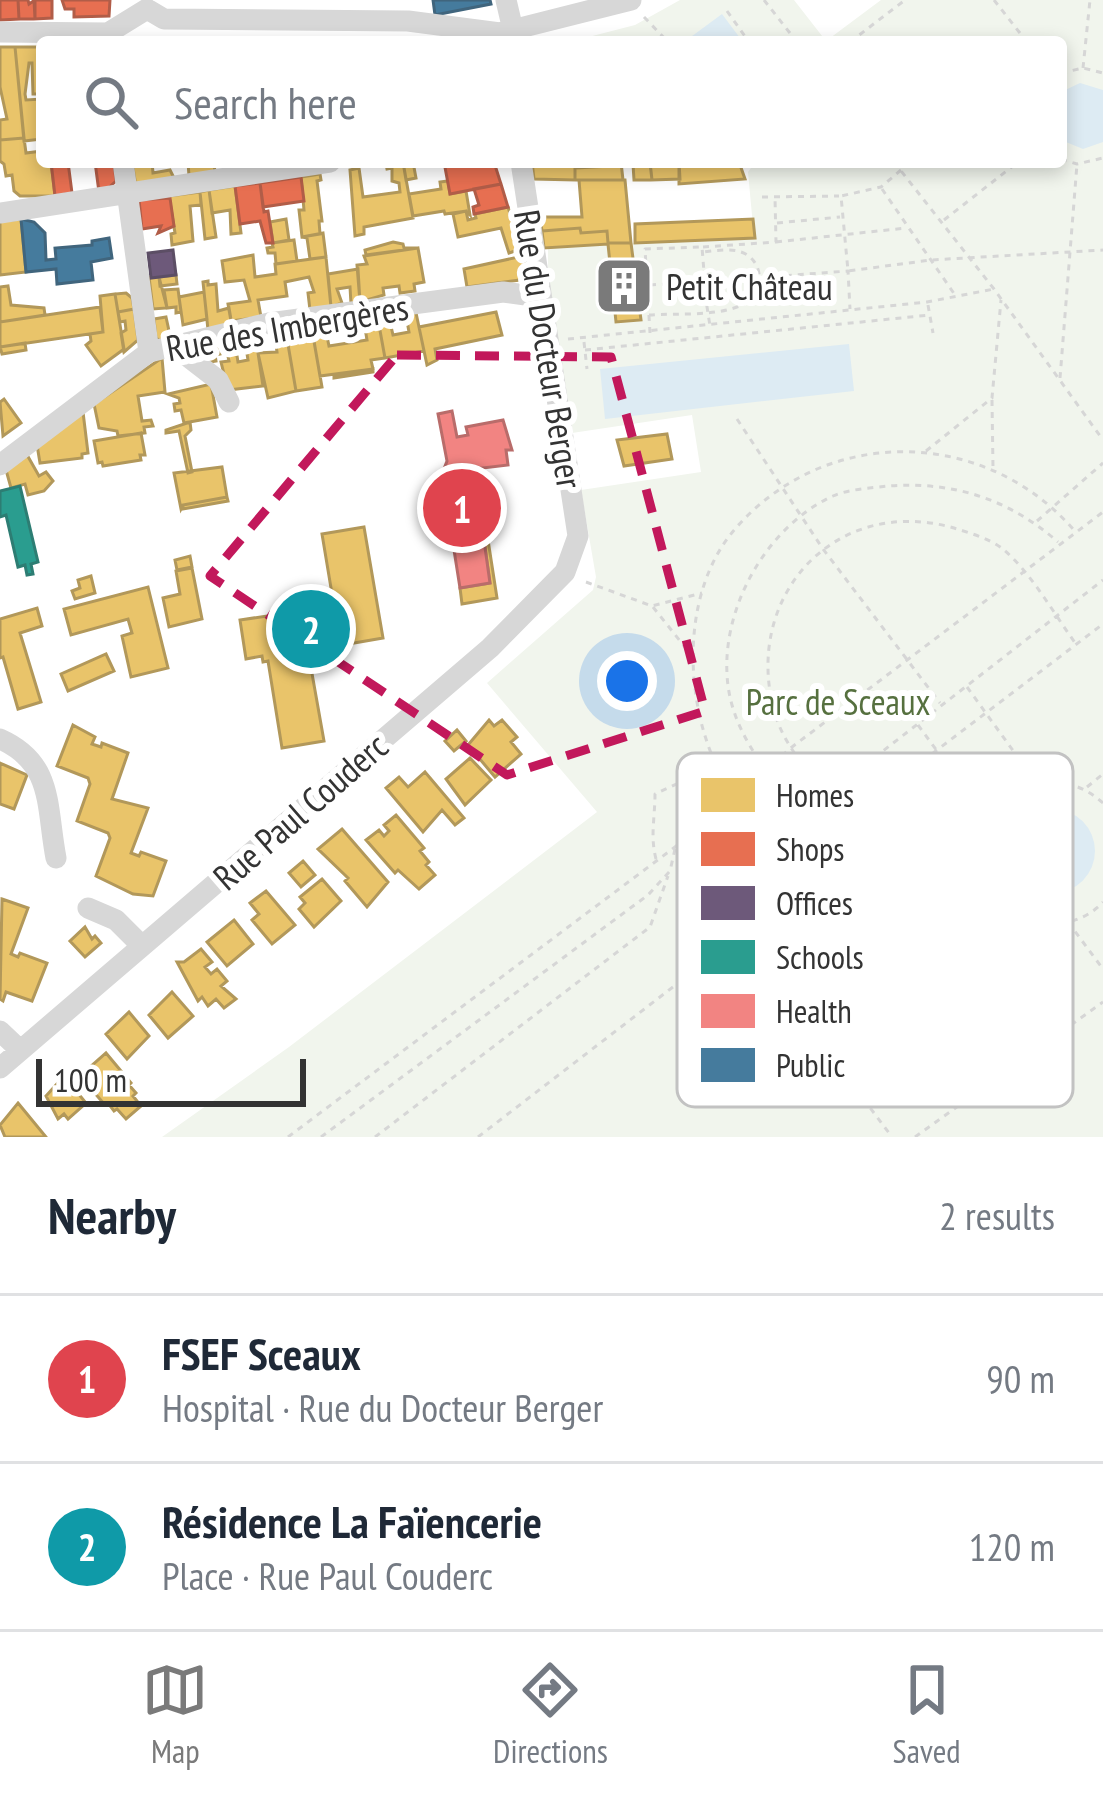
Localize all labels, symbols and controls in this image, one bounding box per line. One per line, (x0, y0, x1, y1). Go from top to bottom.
search box (36, 36, 1067, 168)
icon: search (78, 69, 144, 135)
text: Search here (174, 73, 357, 131)
street label: Rue du Docteur Berger (504, 207, 594, 492)
building icon: Petit Château (593, 255, 655, 317)
place label: Petit Château (666, 263, 833, 310)
street label: Rue des Imbergères (162, 283, 412, 371)
pin: 1 (423, 463, 501, 553)
pin: 2 (272, 584, 350, 674)
your location (597, 651, 657, 711)
park label: Parc de Sceaux (746, 678, 931, 725)
street label: Rue Paul Couderc (203, 722, 397, 900)
legend (677, 753, 1073, 1107)
text: Homes (776, 773, 854, 816)
text: Shops (776, 827, 844, 870)
text: Offices (776, 881, 853, 924)
text: Schools (776, 935, 864, 978)
text: Health (776, 989, 852, 1032)
text: Public (776, 1043, 845, 1086)
scale bar (36, 1053, 306, 1106)
text: 100 m (54, 1058, 127, 1101)
text: Nearby (48, 1182, 176, 1248)
text: 2 results (939, 1190, 1055, 1241)
text: FSEF Sceaux (162, 1324, 361, 1382)
text: 1 (78, 1353, 96, 1404)
text: 90 m (986, 1353, 1055, 1404)
text: Hospital · Rue du Docteur Berger (162, 1382, 603, 1433)
text: Résidence La Faïencerie (162, 1492, 542, 1550)
text: 2 (78, 1521, 96, 1572)
text: 120 m (969, 1521, 1055, 1572)
text: Place · Rue Paul Couderc (162, 1550, 493, 1601)
tab: Map (142, 1657, 208, 1772)
tab: Directions (493, 1657, 608, 1772)
tab: Saved (893, 1657, 961, 1772)

